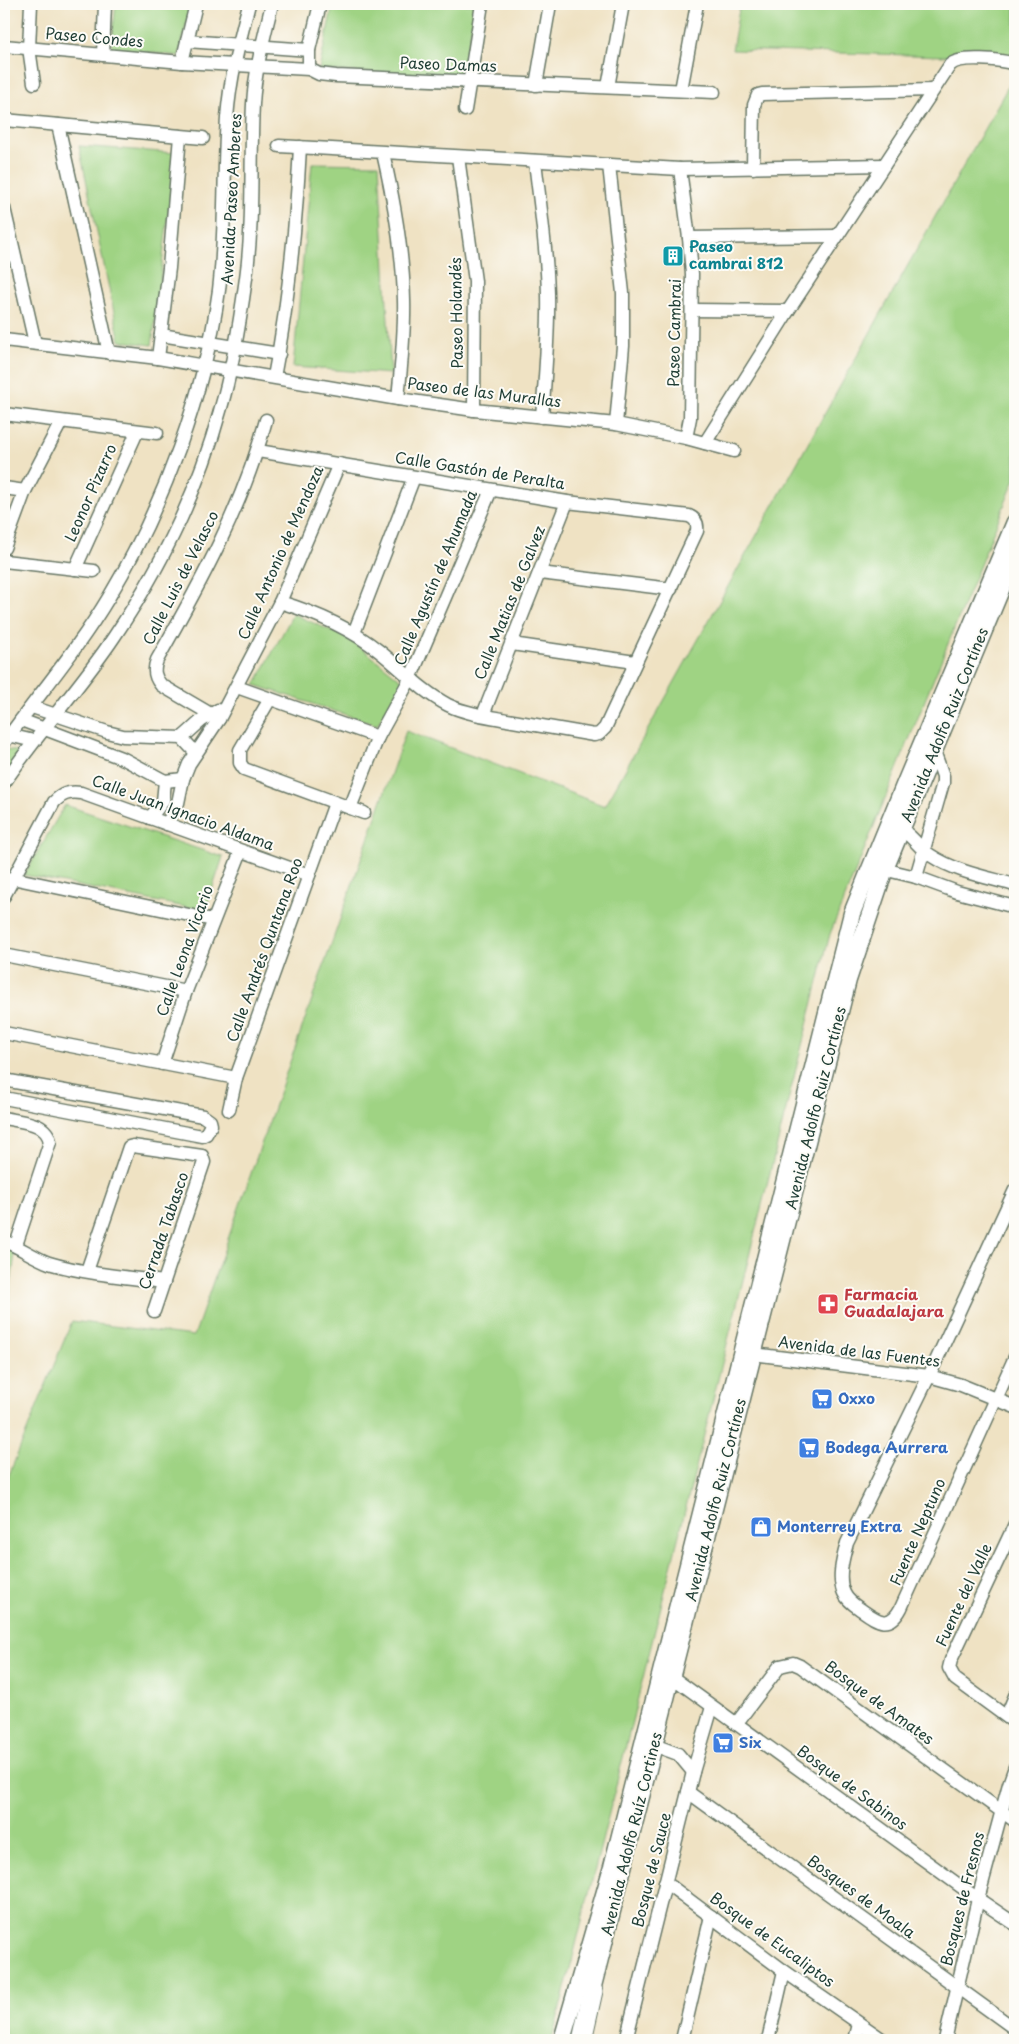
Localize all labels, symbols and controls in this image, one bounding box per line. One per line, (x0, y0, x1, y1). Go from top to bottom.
street label: Paseo Condes (44, 21, 144, 52)
street label: Paseo Damas (399, 50, 497, 77)
street label: Avenida Paseo Amberes (215, 112, 246, 285)
place label: Paseo cambrai 812 (689, 234, 784, 274)
building icon: Paseo cambrai 812 (661, 244, 685, 268)
street label: Paseo Holandés (443, 257, 468, 369)
street label: Paseo Cambrai (661, 279, 686, 387)
street label: Paseo de las Murallas (406, 371, 563, 412)
street label: Leonor Pizarro (58, 440, 121, 545)
street label: Calle Gastón de Peralta (394, 445, 568, 494)
street label: Calle Antonio de Mendoza (231, 461, 329, 643)
street label: Calle Agustín de Ahumada (387, 486, 482, 669)
street label: Calle Luis de Velasco (136, 506, 223, 648)
street label: Calle Matias de Galvez (467, 522, 550, 683)
street label: Avenida Adolfo Ruiz Cortínes (894, 623, 993, 825)
street label: Calle Juan Ignacio Aldama (89, 768, 278, 856)
street label: Calle Andrés Quntana Roo (219, 854, 308, 1045)
street label: Calle Leona Vicario (149, 882, 218, 1019)
street label: Avenida Adolfo Ruiz Cortínes (778, 1004, 851, 1211)
street label: Cerrada Tabasco (132, 1169, 193, 1292)
place label: Farmacia Guadalajara (844, 1282, 945, 1322)
pharmacy icon: Farmacia Guadalajara (816, 1292, 840, 1316)
street label: Avenida de las Fuentes (777, 1329, 941, 1372)
place label: Oxxo (838, 1386, 875, 1409)
supermarket icon: Oxxo (810, 1387, 834, 1411)
street label: Avenida Adolfo Ruiz Cortínes (678, 1396, 751, 1603)
place label: Bodega Aurrera (825, 1435, 949, 1458)
supermarket icon: Bodega Aurrera (797, 1436, 821, 1460)
street label: Fuente Neptuno (883, 1474, 951, 1589)
place label: Monterrey Extra (777, 1514, 903, 1537)
shop icon: Monterrey Extra (749, 1515, 773, 1539)
street label: Fuente del Valle (929, 1539, 997, 1650)
street label: Bosque de Amates (820, 1654, 939, 1749)
street label: Avenida Adolfo Ruíz Cortines (594, 1729, 667, 1938)
place label: Six (739, 1730, 762, 1753)
supermarket icon: Six (711, 1731, 735, 1755)
street label: Bosque de Sabinos (793, 1739, 913, 1835)
street label: Bosque de Sauce (625, 1810, 676, 1930)
street label: Bosques de Fresnos (934, 1829, 989, 1968)
street label: Bosques de Moala (803, 1849, 921, 1943)
street label: Bosque de Eucaliptos (706, 1886, 840, 1992)

